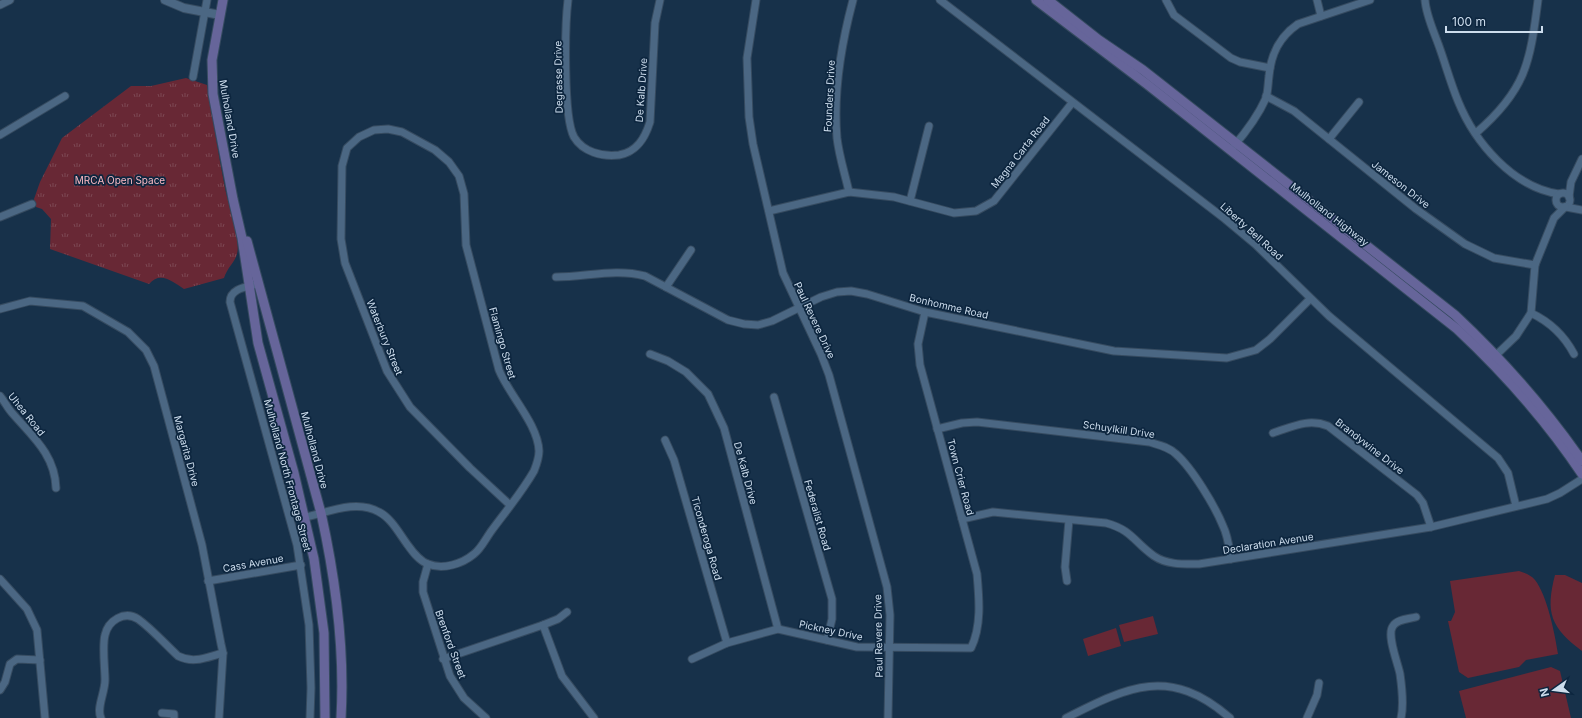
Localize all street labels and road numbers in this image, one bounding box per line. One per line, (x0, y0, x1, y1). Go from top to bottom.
street label: Degrasse Drive (551, 40, 565, 113)
street label: De Kalb Drive (633, 57, 649, 123)
street label: Founders Drive (821, 60, 837, 132)
street label: Mulholland Drive (217, 79, 243, 159)
street label: Magna Carta Road (988, 114, 1052, 190)
street label: Jameson Drive (1369, 157, 1433, 211)
street label: Mulholland Highway (1289, 180, 1372, 248)
street label: Liberty Bell Road (1218, 200, 1286, 262)
street label: Paul Revere Drive (792, 280, 838, 360)
street label: Bonhomme Road (908, 291, 990, 321)
street label: Waterbury Street (364, 297, 406, 377)
street label: Flamingo Street (487, 306, 519, 381)
street label: Uhea Road (6, 390, 48, 438)
street label: Mulholland North Frontage Street (262, 398, 314, 553)
street label: Mulholland Drive (299, 410, 331, 490)
street label: Margarita Drive (172, 414, 202, 488)
street label: Brandywine Drive (1333, 416, 1407, 477)
street label: Schuylkill Drive (1082, 418, 1156, 440)
street label: Town Crier Road (945, 437, 977, 517)
street label: De Kalb Drive (732, 440, 760, 506)
street label: Federalist Road (802, 478, 834, 552)
street label: Ticonderoga Road (689, 495, 725, 581)
street label: Declaration Avenue (1222, 530, 1314, 556)
street label: Cass Avenue (222, 552, 284, 574)
street label: Paul Revere Drive (871, 594, 885, 678)
street label: Brenford Street (433, 608, 469, 681)
street label: Pickney Drive (798, 617, 864, 643)

